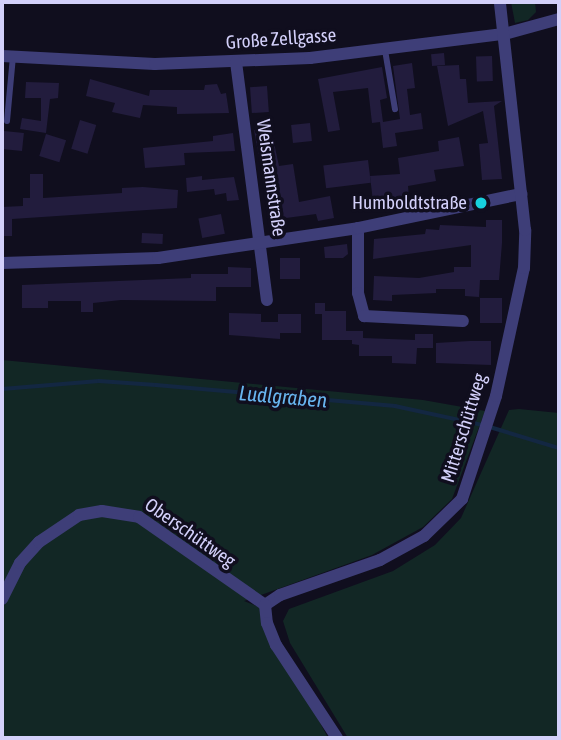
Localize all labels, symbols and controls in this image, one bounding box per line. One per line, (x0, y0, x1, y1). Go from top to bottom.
street label: Große Zellgasse (225, 24, 337, 54)
street label: Weismannstraße (252, 118, 290, 238)
place label: Humboldtstraße (352, 192, 467, 214)
marker: Humboldtstraße (473, 195, 489, 211)
street label: Mitterschüttweg (437, 371, 491, 485)
water label: Ludlgraben (238, 380, 328, 412)
street label: Oberschüttweg (140, 493, 240, 573)

